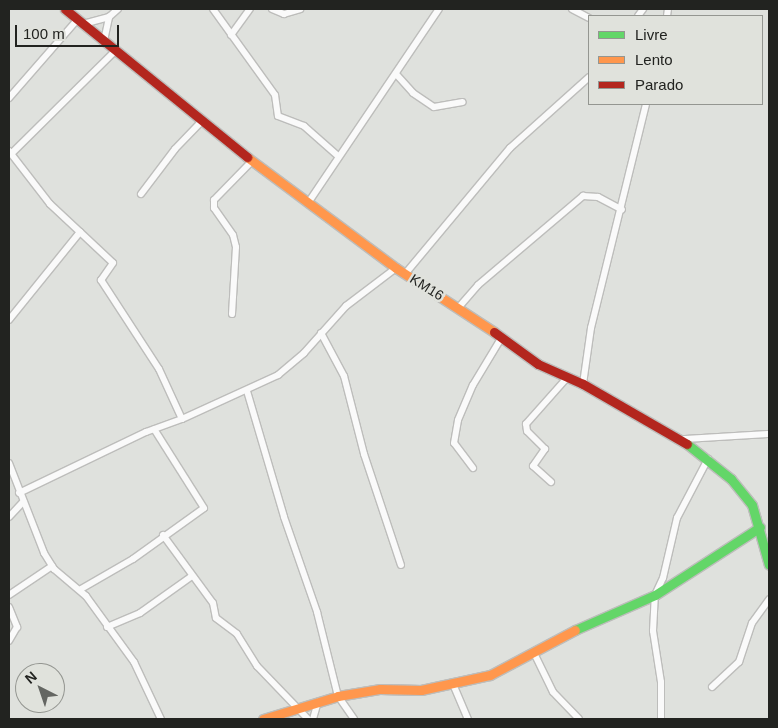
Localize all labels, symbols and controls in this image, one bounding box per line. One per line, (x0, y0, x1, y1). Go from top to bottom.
scale bar (18, 15, 121, 47)
legend (588, 15, 763, 105)
text: 100 m (23, 25, 65, 42)
text: Livre (635, 26, 668, 43)
text: Lento (635, 51, 673, 68)
text: Parado (635, 76, 683, 93)
street label: KM16 (407, 270, 447, 304)
north arrow (15, 663, 65, 713)
text: N (22, 668, 40, 687)

